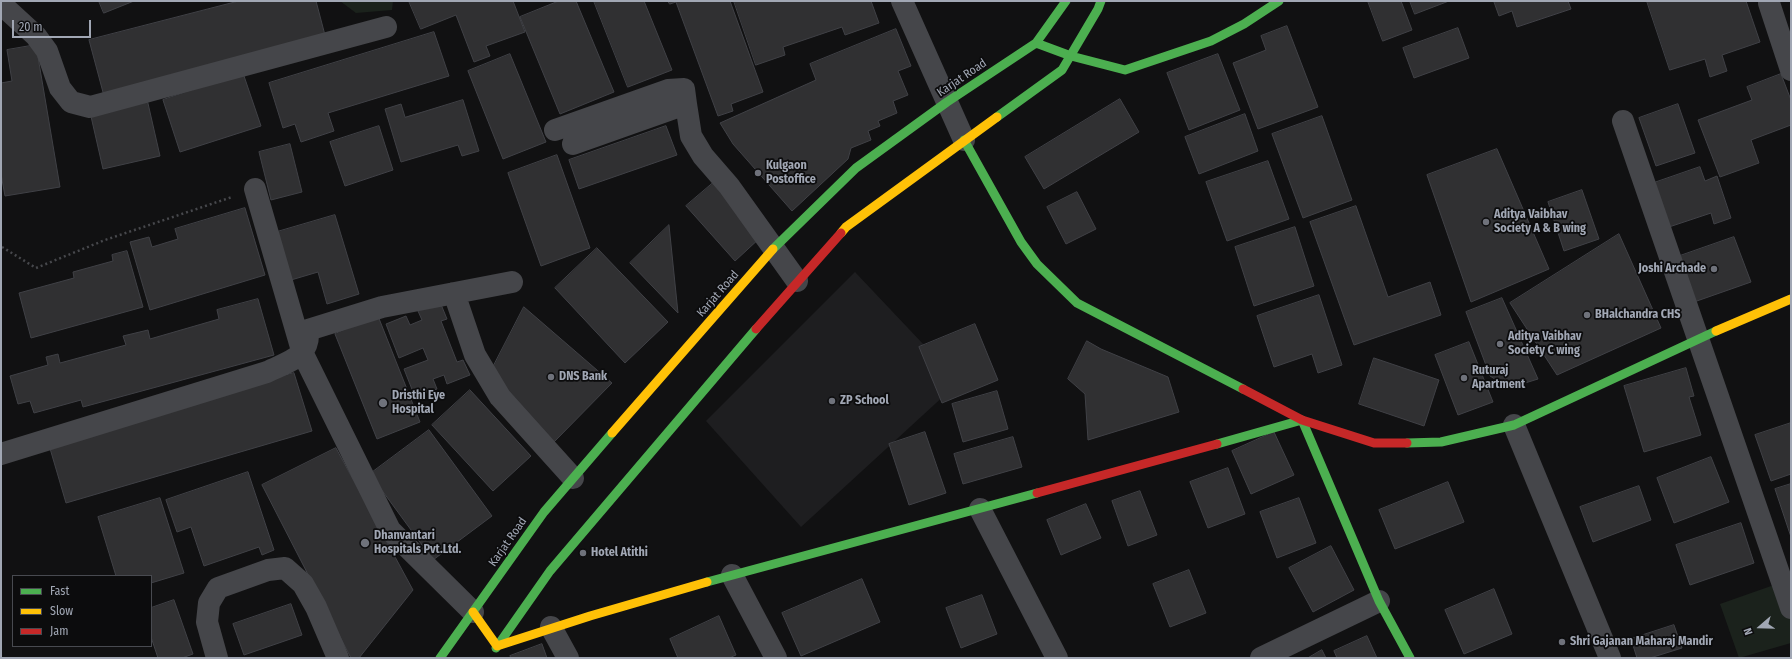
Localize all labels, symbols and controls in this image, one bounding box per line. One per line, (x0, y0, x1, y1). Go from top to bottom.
scale bar (14, 12, 93, 38)
text: 20 m (19, 20, 43, 34)
street label: Karjat Road (934, 56, 990, 100)
place label: Kulgaon Postoffice (766, 159, 816, 187)
marker: Kulgaon Postoffice (753, 168, 763, 178)
place label: Aditya Vaibhav Society A & B wing (1494, 208, 1586, 236)
marker: Aditya Vaibhav Society A & B wing (1481, 217, 1491, 227)
place label: Joshi Archade (1638, 262, 1706, 276)
marker: Joshi Archade (1709, 264, 1719, 274)
street label: Karjat Road (694, 268, 742, 320)
place label: BHalchandra CHS (1595, 308, 1681, 322)
marker: BHalchandra CHS (1582, 310, 1592, 320)
place label: Aditya Vaibhav Society C wing (1508, 330, 1581, 358)
marker: Aditya Vaibhav Society C wing (1495, 339, 1505, 349)
place label: Ruturaj Apartment (1472, 364, 1525, 392)
place label: DNS Bank (559, 370, 607, 384)
marker: DNS Bank (546, 372, 556, 382)
marker: Ruturaj Apartment (1459, 373, 1469, 383)
place label: Dristhi Eye Hospital (392, 389, 445, 417)
place label: ZP School (840, 394, 889, 408)
marker: ZP School (827, 396, 837, 406)
marker: Dristhi Eye Hospital (377, 397, 389, 409)
street label: Karjat Road (486, 515, 530, 569)
place label: Dhanvantari Hospitals Pvt.Ltd. (374, 529, 461, 557)
marker: Dhanvantari Hospitals Pvt.Ltd. (359, 537, 371, 549)
place label: Hotel Atithi (591, 546, 648, 560)
marker: Hotel Atithi (578, 548, 588, 558)
legend (12, 575, 152, 647)
text: Fast (50, 584, 69, 598)
text: Slow (50, 604, 73, 618)
north arrow (1740, 607, 1780, 647)
text: Jam (50, 624, 68, 638)
text: N (1741, 626, 1755, 637)
place label: Shri Gajanan Maharaj Mandir (1570, 635, 1713, 649)
marker: Shri Gajanan Maharaj Mandir (1557, 637, 1567, 647)

